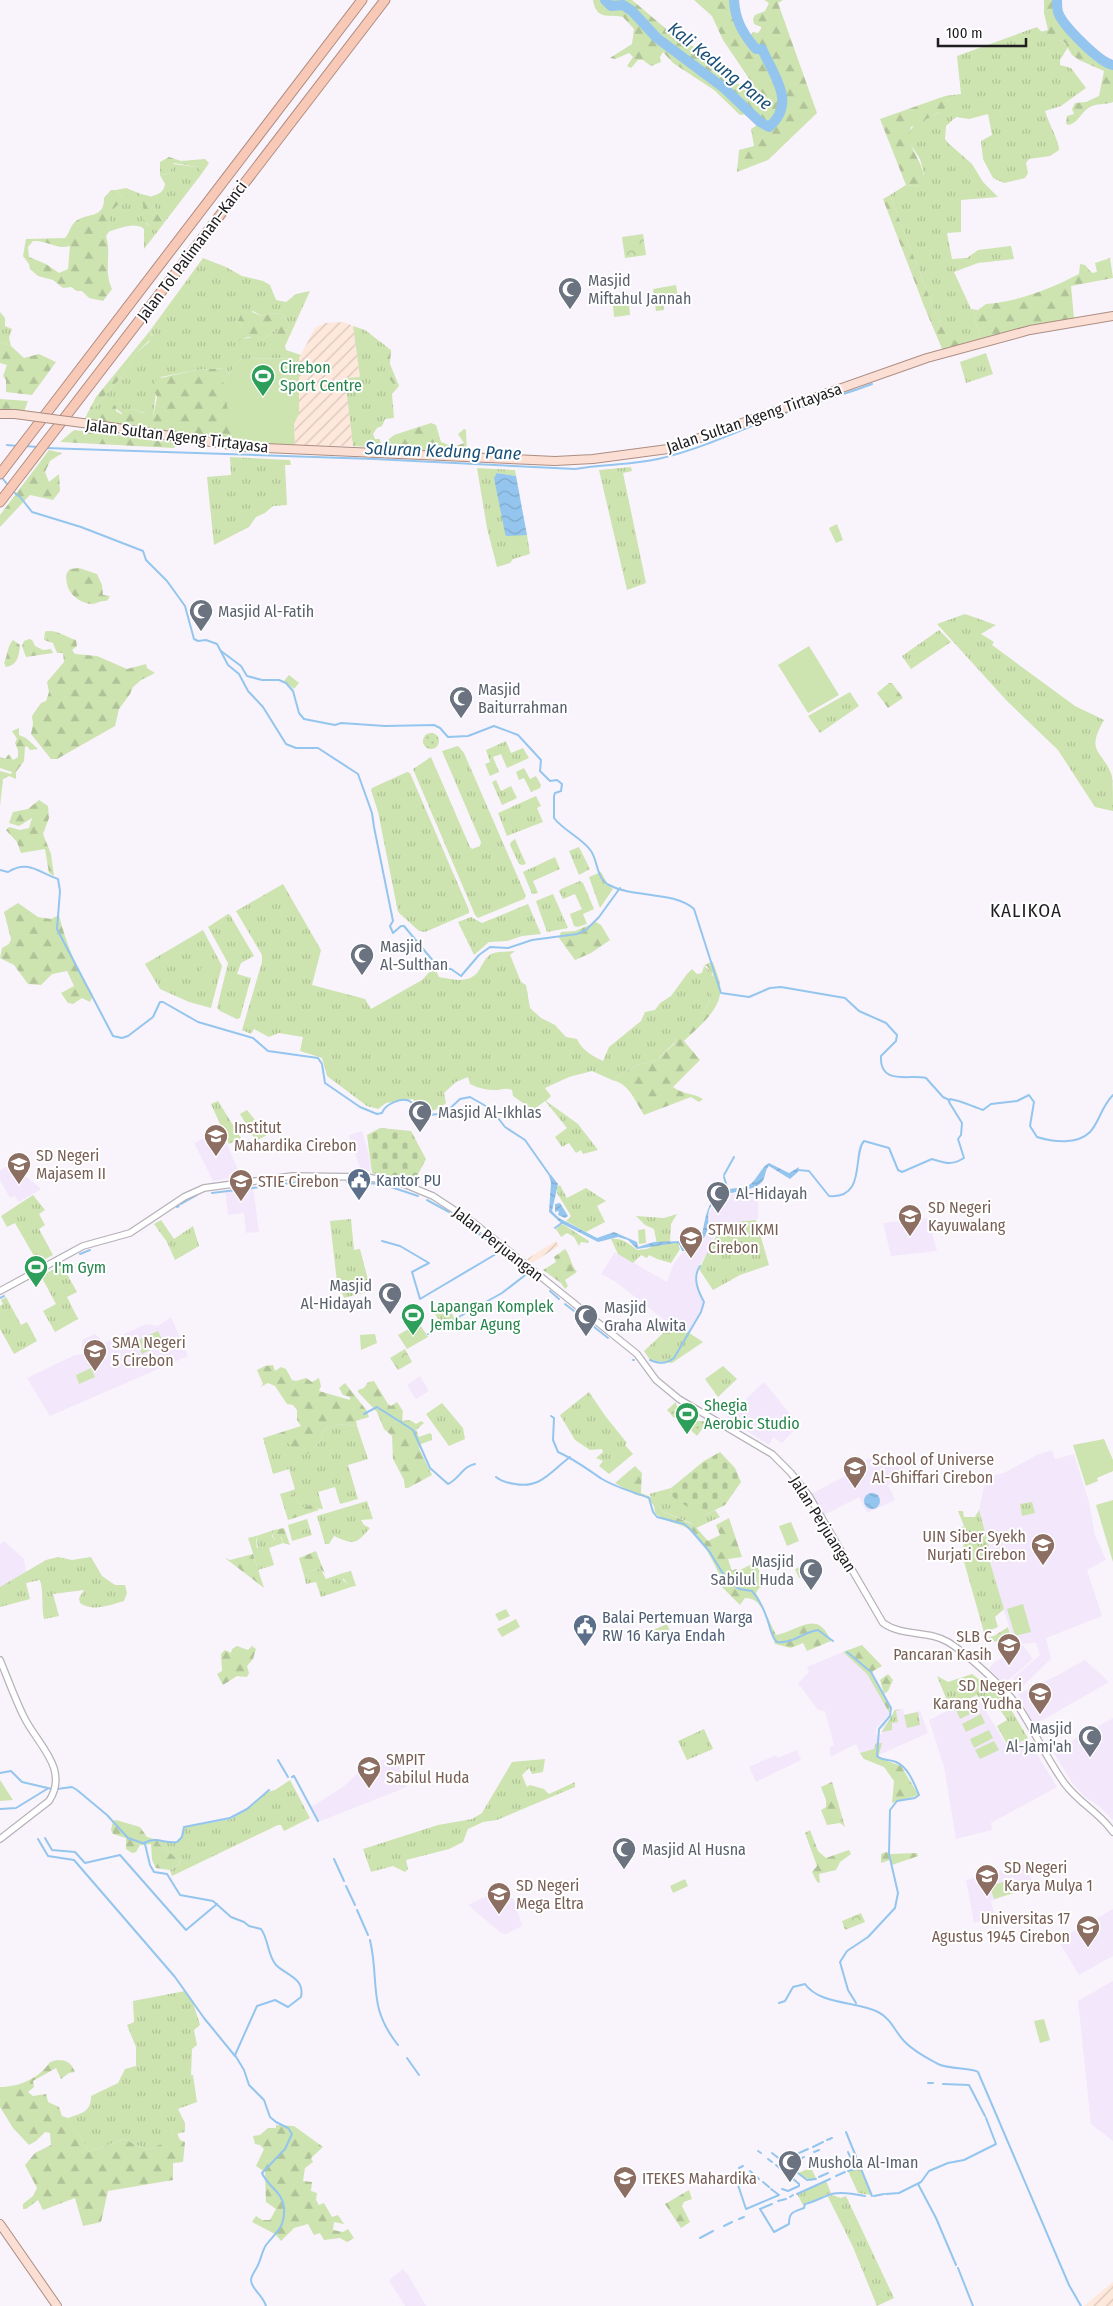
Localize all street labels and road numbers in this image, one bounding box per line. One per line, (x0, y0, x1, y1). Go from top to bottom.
street label: Jalan Tol Palimanan–Kanci (133, 177, 251, 325)
street label: Jalan Sultan Ageng Tirtayasa (664, 379, 844, 457)
street label: Jalan Sultan Ageng Tirtayasa (84, 415, 270, 457)
street label: Jalan Perjuangan (449, 1203, 547, 1285)
street label: Jalan Perjuangan (786, 1472, 860, 1576)

